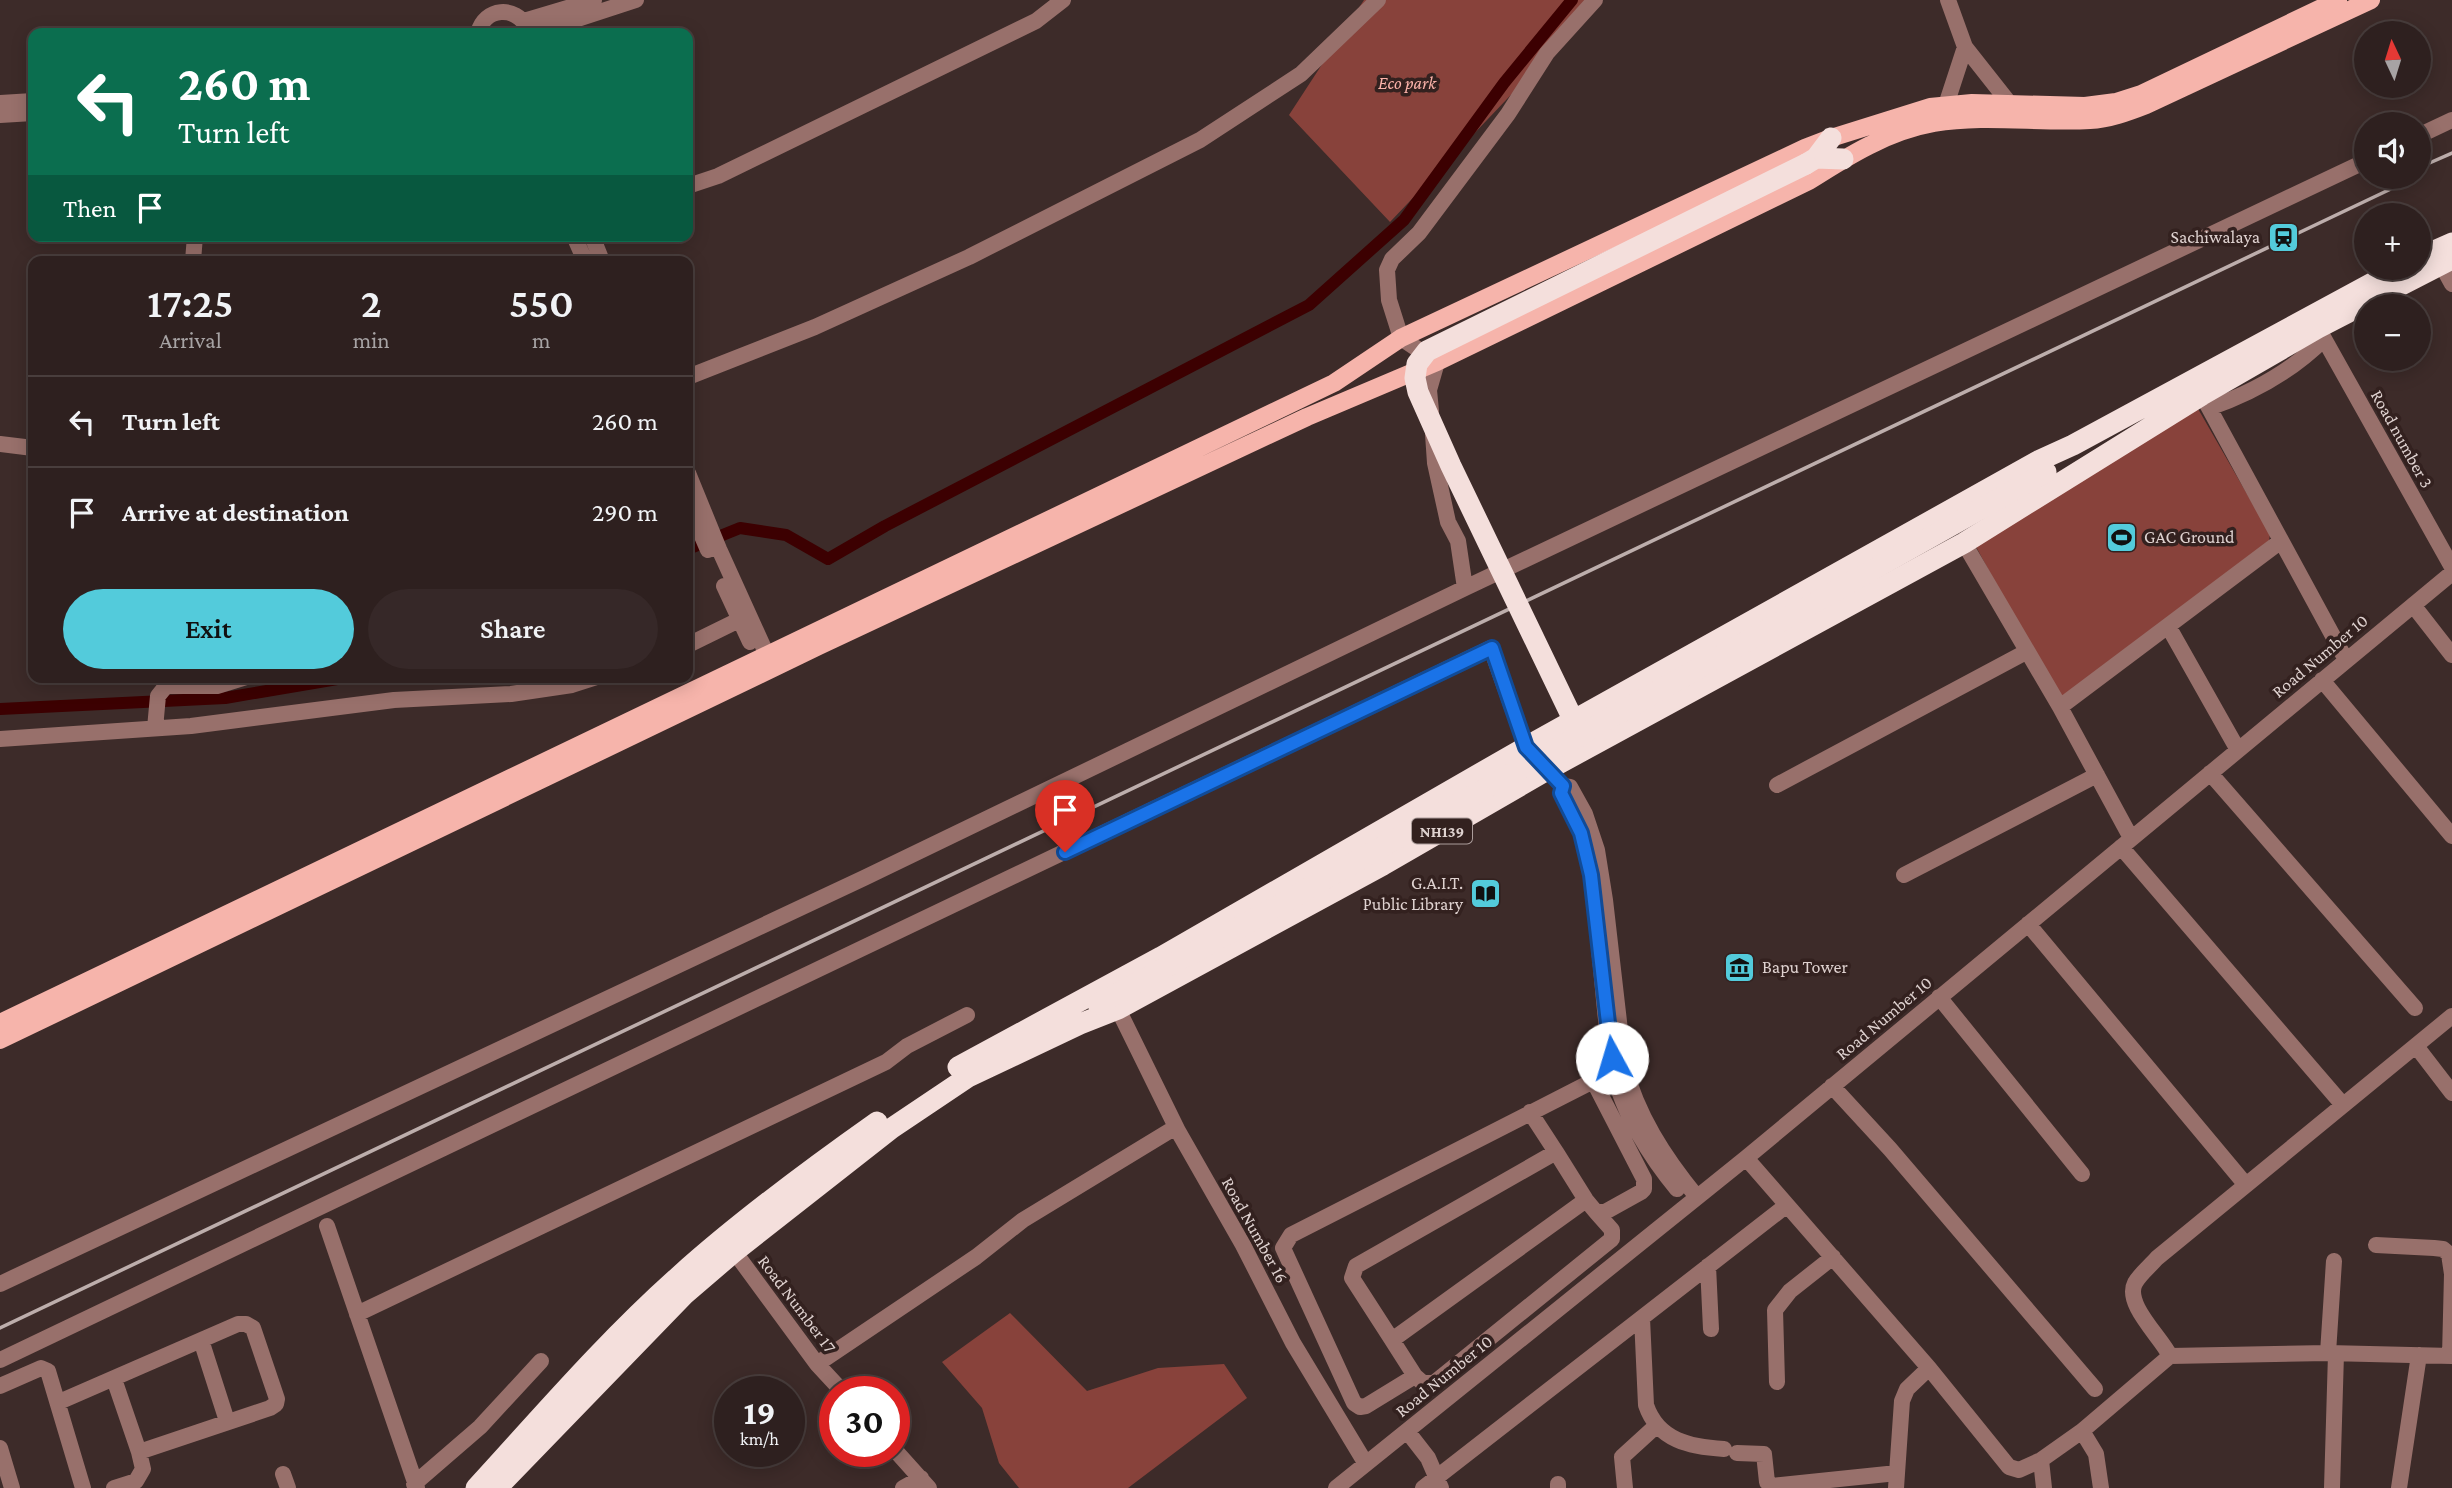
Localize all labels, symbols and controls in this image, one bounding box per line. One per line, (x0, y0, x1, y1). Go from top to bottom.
north arrow (2354, 21, 2431, 98)
map controls (2354, 21, 2431, 371)
icon: left (63, 56, 154, 147)
text: 260 m (178, 56, 310, 111)
park label: Eco park (1378, 73, 1437, 93)
button: sound (2354, 112, 2431, 189)
text: Turn left (178, 114, 289, 150)
icon: arrive (131, 189, 169, 227)
text: Then (63, 194, 117, 223)
button: + (2354, 203, 2431, 280)
station icon: Sachiwalaya (2266, 220, 2300, 254)
place label: Sachiwalaya (2171, 227, 2260, 247)
text: 17:25 (147, 279, 234, 326)
text: 2 (361, 279, 382, 326)
text: 550 (509, 279, 574, 326)
button: − (2354, 294, 2431, 371)
text: Arrival (159, 327, 222, 353)
text: min (353, 327, 390, 353)
text: m (532, 327, 551, 353)
street label: Road number 3 (2367, 386, 2437, 492)
icon: left (63, 403, 101, 441)
text: Turn left (122, 407, 220, 436)
text: 260 m (592, 407, 658, 436)
icon: arrive (63, 494, 101, 532)
text: Arrive at destination (122, 498, 349, 527)
text: 290 m (592, 498, 658, 527)
sports icon: GAC Ground (2104, 520, 2138, 554)
place label: GAC Ground (2144, 527, 2235, 547)
button: Exit (63, 589, 354, 669)
button: Share (368, 589, 658, 669)
street label: Road Number 10 (2268, 610, 2372, 702)
pin (1035, 780, 1095, 852)
icon: arrive (1046, 791, 1084, 829)
road number: NH139 (1412, 818, 1472, 844)
place label: G.A.I.T. Public Library (1363, 873, 1464, 914)
library icon: G.A.I.T. Public Library (1469, 876, 1503, 910)
museum icon: Bapu Tower (1722, 950, 1756, 984)
place label: Bapu Tower (1762, 957, 1849, 977)
street label: Road Number 10 (1832, 972, 1936, 1064)
position arrow (1575, 1021, 1649, 1095)
street label: Road Number 16 (1218, 1174, 1292, 1286)
street label: Road Number 17 (754, 1251, 840, 1357)
street label: Road Number 10 (1392, 1331, 1496, 1421)
speed limit sign: 30 (819, 1376, 910, 1467)
text: 19 (743, 1393, 776, 1432)
text: km/h (740, 1429, 779, 1449)

